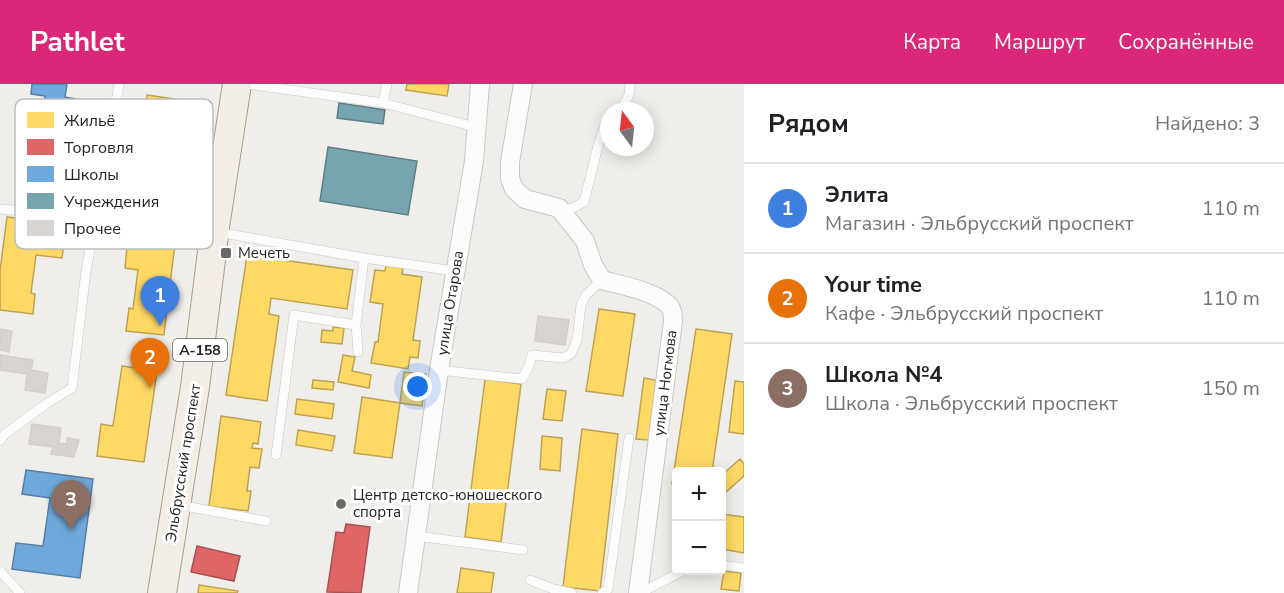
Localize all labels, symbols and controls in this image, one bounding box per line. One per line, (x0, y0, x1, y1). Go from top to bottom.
text: Pathlet (30, 23, 125, 61)
text: Карта (903, 28, 961, 56)
text: Маршрут (994, 28, 1085, 56)
text: Сохранённые (1118, 28, 1254, 56)
legend (15, 99, 213, 249)
north arrow (600, 102, 654, 156)
text: Рядом (768, 106, 849, 141)
text: Жильё (64, 110, 115, 132)
text: Найдено: 3 (1155, 110, 1260, 137)
text: Торговля (64, 137, 134, 159)
text: Школы (64, 164, 119, 186)
text: Элита (825, 180, 889, 210)
text: Учреждения (63, 191, 159, 213)
text: 1 (782, 195, 794, 222)
text: 110 m (1202, 195, 1260, 222)
text: Магазин · Эльбрусский проспект (825, 210, 1134, 237)
text: Прочее (64, 218, 121, 240)
place label: Мечеть (238, 243, 290, 263)
marker: Мечеть (219, 246, 233, 260)
street label: улица Отарова (432, 249, 468, 357)
text: Your time (825, 270, 922, 300)
pin: 1 (140, 276, 180, 326)
text: 2 (782, 285, 794, 312)
text: 110 m (1202, 285, 1260, 312)
text: Кафе · Эльбрусский проспект (825, 300, 1103, 327)
street label: улица Ногмова (649, 329, 681, 437)
pin: 2 (130, 338, 170, 388)
road number: А-158 (173, 339, 227, 361)
text: Школа №4 (825, 360, 942, 390)
your location (403, 372, 432, 401)
text: 3 (782, 375, 794, 402)
text: 150 m (1202, 375, 1260, 402)
street label: Эльбрусский проспект (161, 382, 205, 543)
text: Школа · Эльбрусский проспект (825, 390, 1118, 417)
map controls (672, 467, 726, 575)
button: + (672, 467, 726, 521)
pin: 3 (52, 480, 90, 530)
place label: Центр детско-юношеского спорта (353, 485, 542, 522)
marker: Центр детско-юношеского спорта (334, 497, 348, 511)
button: − (672, 521, 726, 575)

